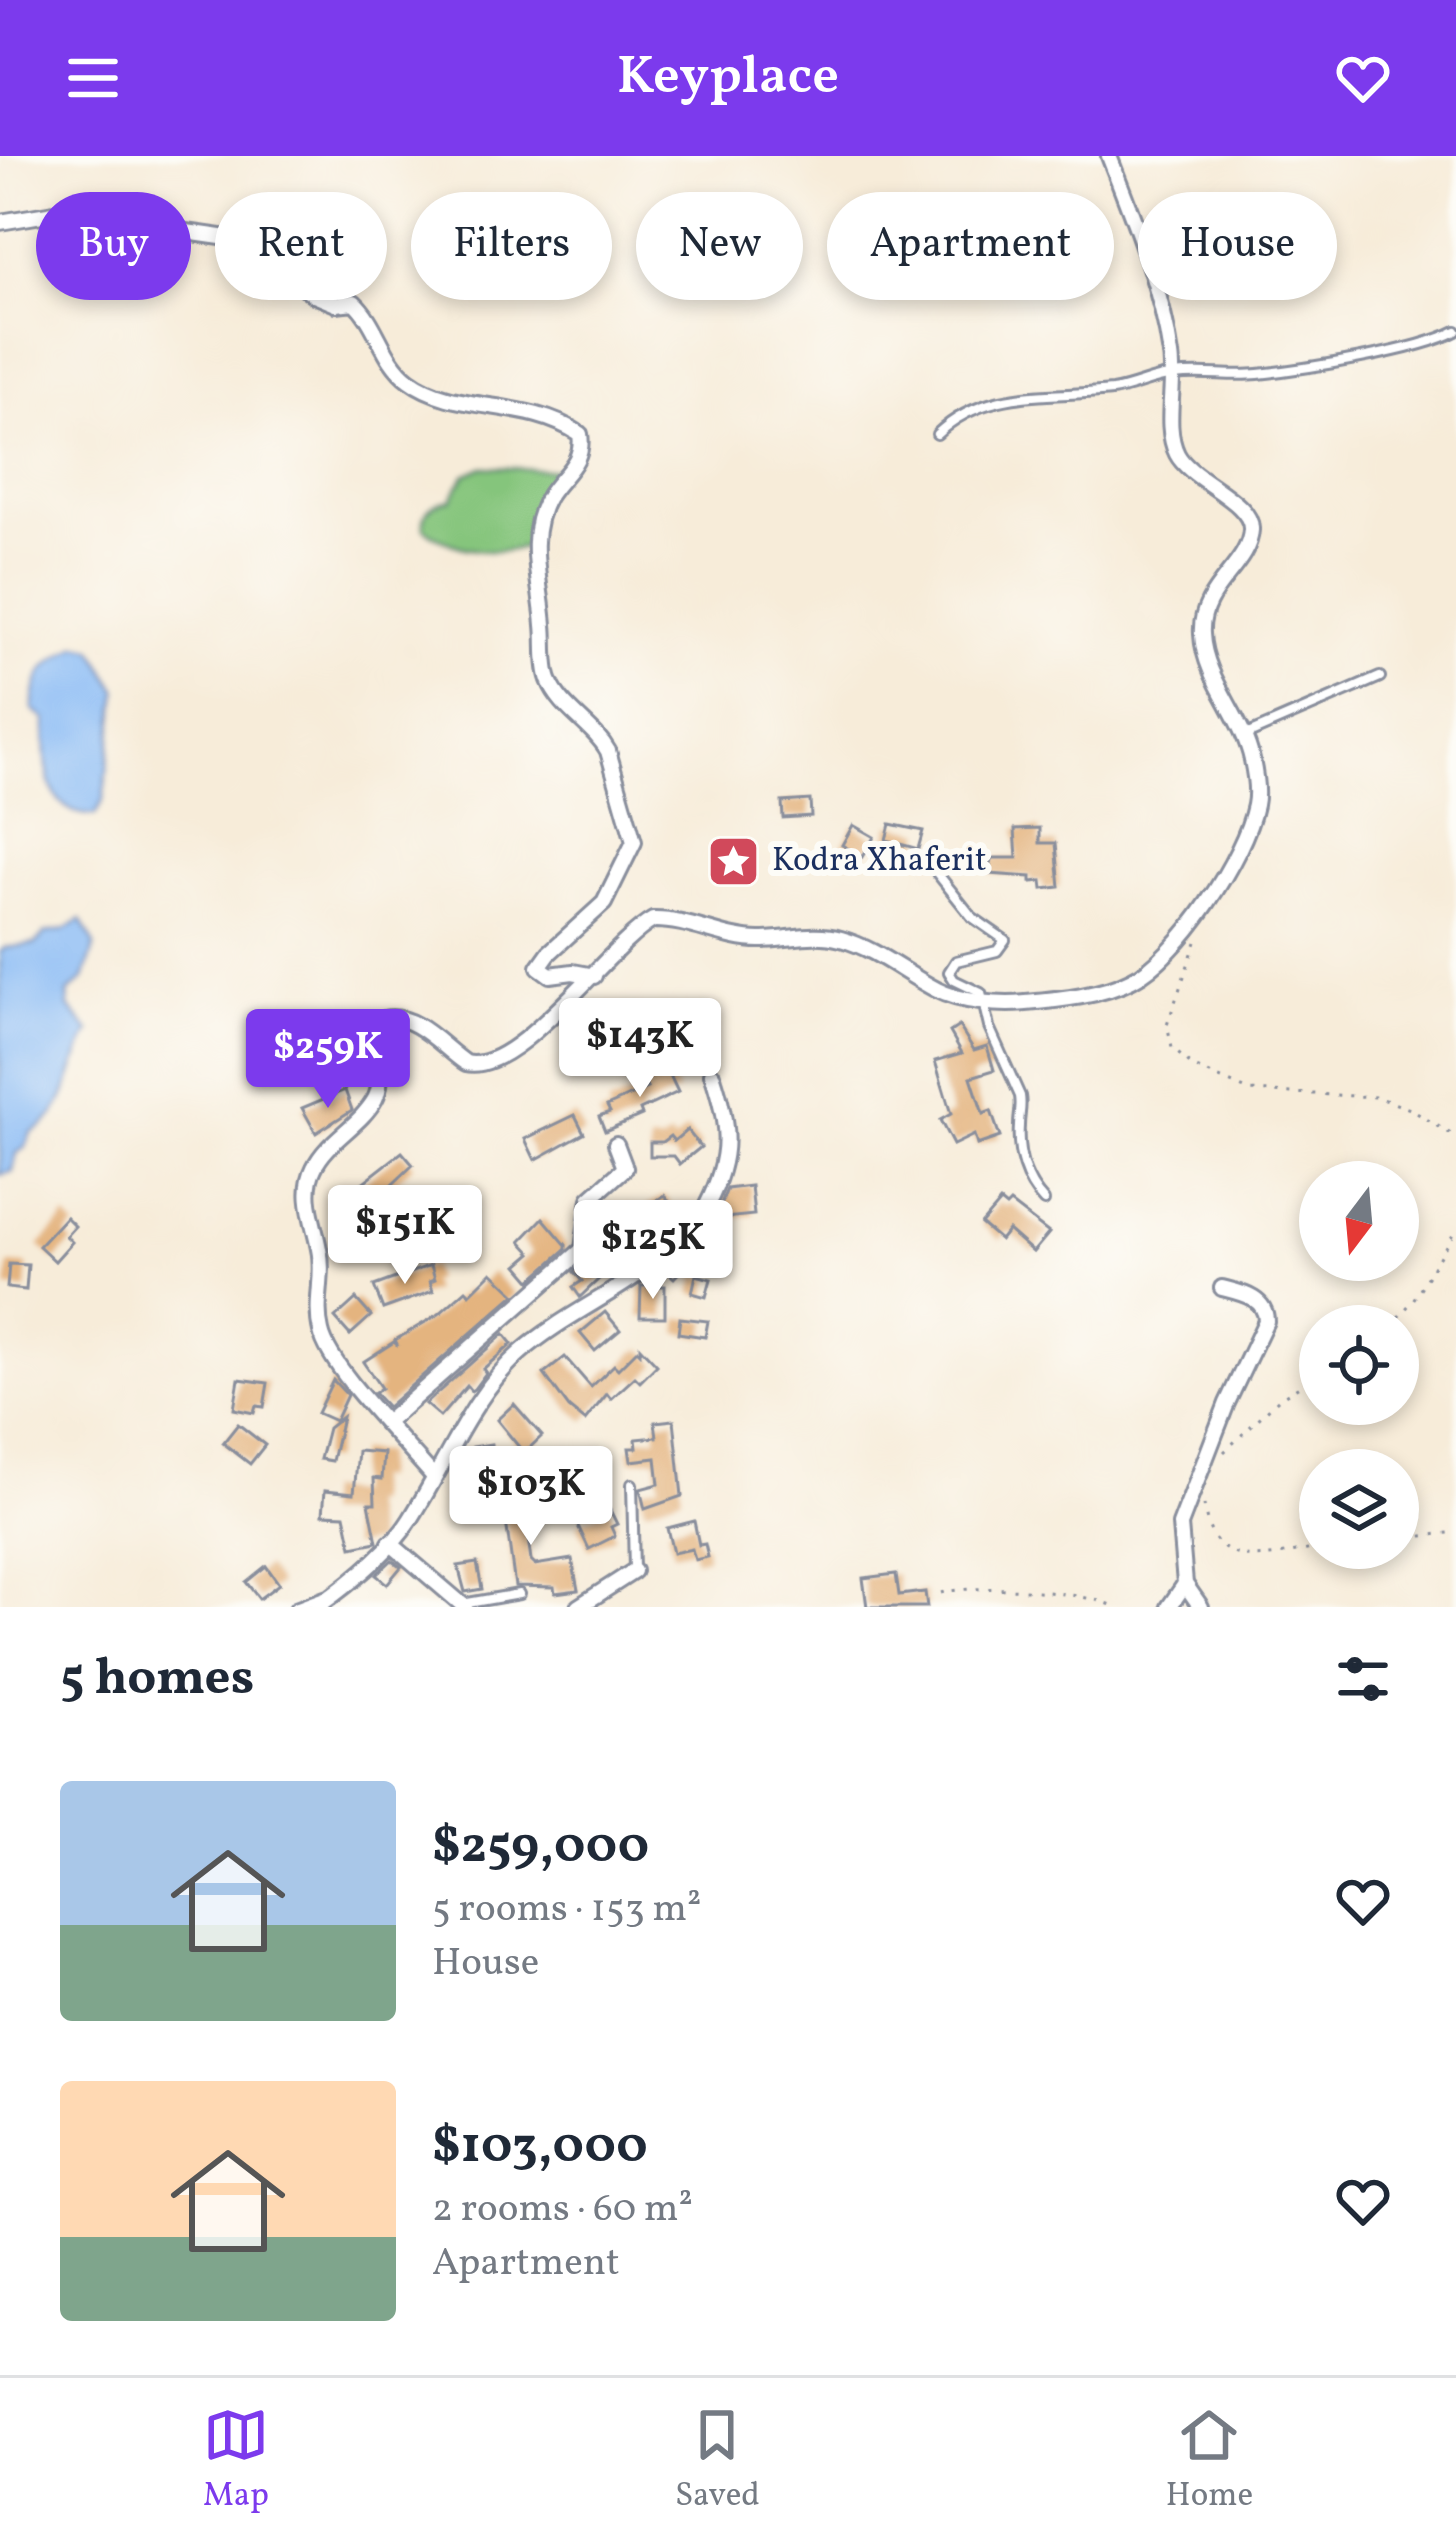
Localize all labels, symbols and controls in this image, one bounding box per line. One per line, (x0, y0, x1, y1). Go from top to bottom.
text: Keyplace (617, 41, 839, 116)
icon: menu (60, 45, 126, 111)
icon: heart (1330, 45, 1396, 111)
chip: Buy (36, 192, 191, 300)
chip: Rent (215, 192, 387, 300)
chip: Filters (411, 192, 612, 300)
chip: New (636, 192, 803, 300)
chip: Apartment (827, 192, 1114, 300)
chip: House (1138, 192, 1337, 300)
place icon: Kodra Xhaferit (705, 834, 761, 890)
place label: Kodra Xhaferit (772, 839, 986, 885)
pin: $143K (556, 998, 724, 1100)
pin: $259K (244, 1009, 412, 1111)
text: $143K (586, 1010, 694, 1064)
text: $259K (273, 1021, 383, 1075)
north arrow (1299, 1161, 1419, 1281)
map controls (1299, 1161, 1419, 1569)
pin: $151K (321, 1185, 489, 1287)
text: $151K (355, 1197, 455, 1251)
pin: $125K (569, 1200, 737, 1302)
text: $125K (601, 1212, 705, 1266)
button: locate (1299, 1305, 1419, 1425)
pin: $103K (447, 1446, 615, 1548)
button: layers (1299, 1449, 1419, 1569)
text: $103K (476, 1458, 586, 1512)
text: 5 homes (60, 1644, 254, 1715)
icon: filters (1330, 1646, 1396, 1712)
text: $259,000 (432, 1812, 649, 1883)
icon: home (156, 1829, 300, 1973)
icon: heart (1330, 1868, 1396, 1934)
text: 5 rooms · 153 m² (432, 1883, 702, 1937)
text: House (432, 1937, 539, 1991)
text: $103,000 (432, 2112, 648, 2183)
icon: home (156, 2129, 300, 2273)
icon: heart (1330, 2168, 1396, 2234)
text: 2 rooms · 60 m² (432, 2183, 693, 2237)
text: Apartment (432, 2237, 620, 2291)
tab: Map (203, 2402, 269, 2520)
tab: Saved (675, 2402, 760, 2520)
tab: Home (1166, 2402, 1253, 2520)

